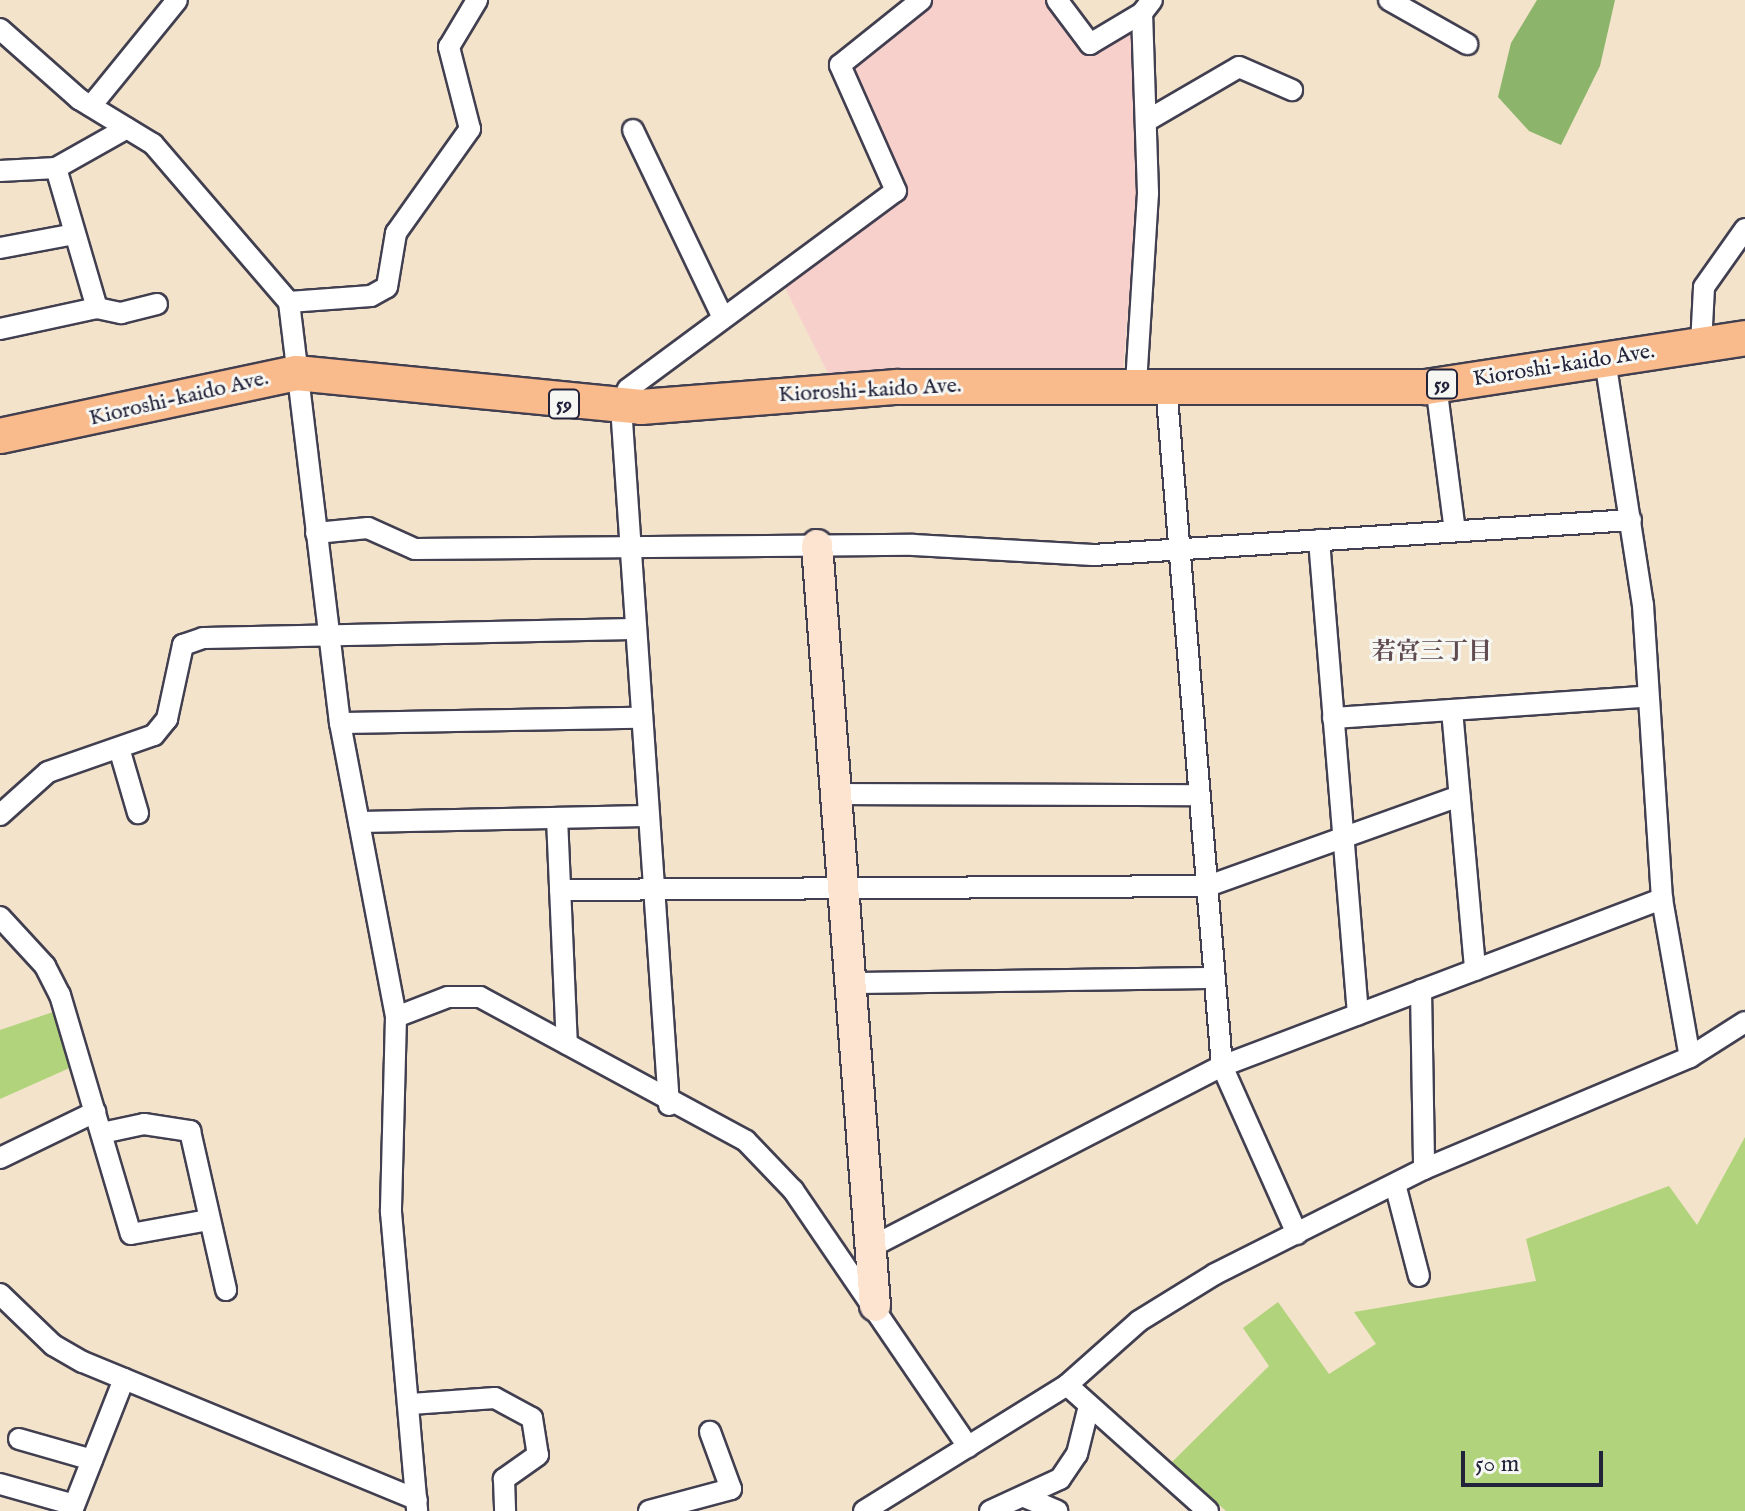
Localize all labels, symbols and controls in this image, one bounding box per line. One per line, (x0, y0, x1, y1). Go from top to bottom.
street label: Kioroshi-kaido Ave. (1471, 339, 1657, 393)
street label: Kioroshi-kaido Ave. (87, 366, 271, 432)
road number: 59 (1426, 368, 1458, 400)
street label: Kioroshi-kaido Ave. (778, 373, 962, 409)
road number: 59 (548, 388, 580, 420)
district label: 若宮三丁目 (1372, 639, 1492, 667)
scale bar (1465, 1435, 1607, 1485)
text: 50 m (1475, 1449, 1519, 1480)

